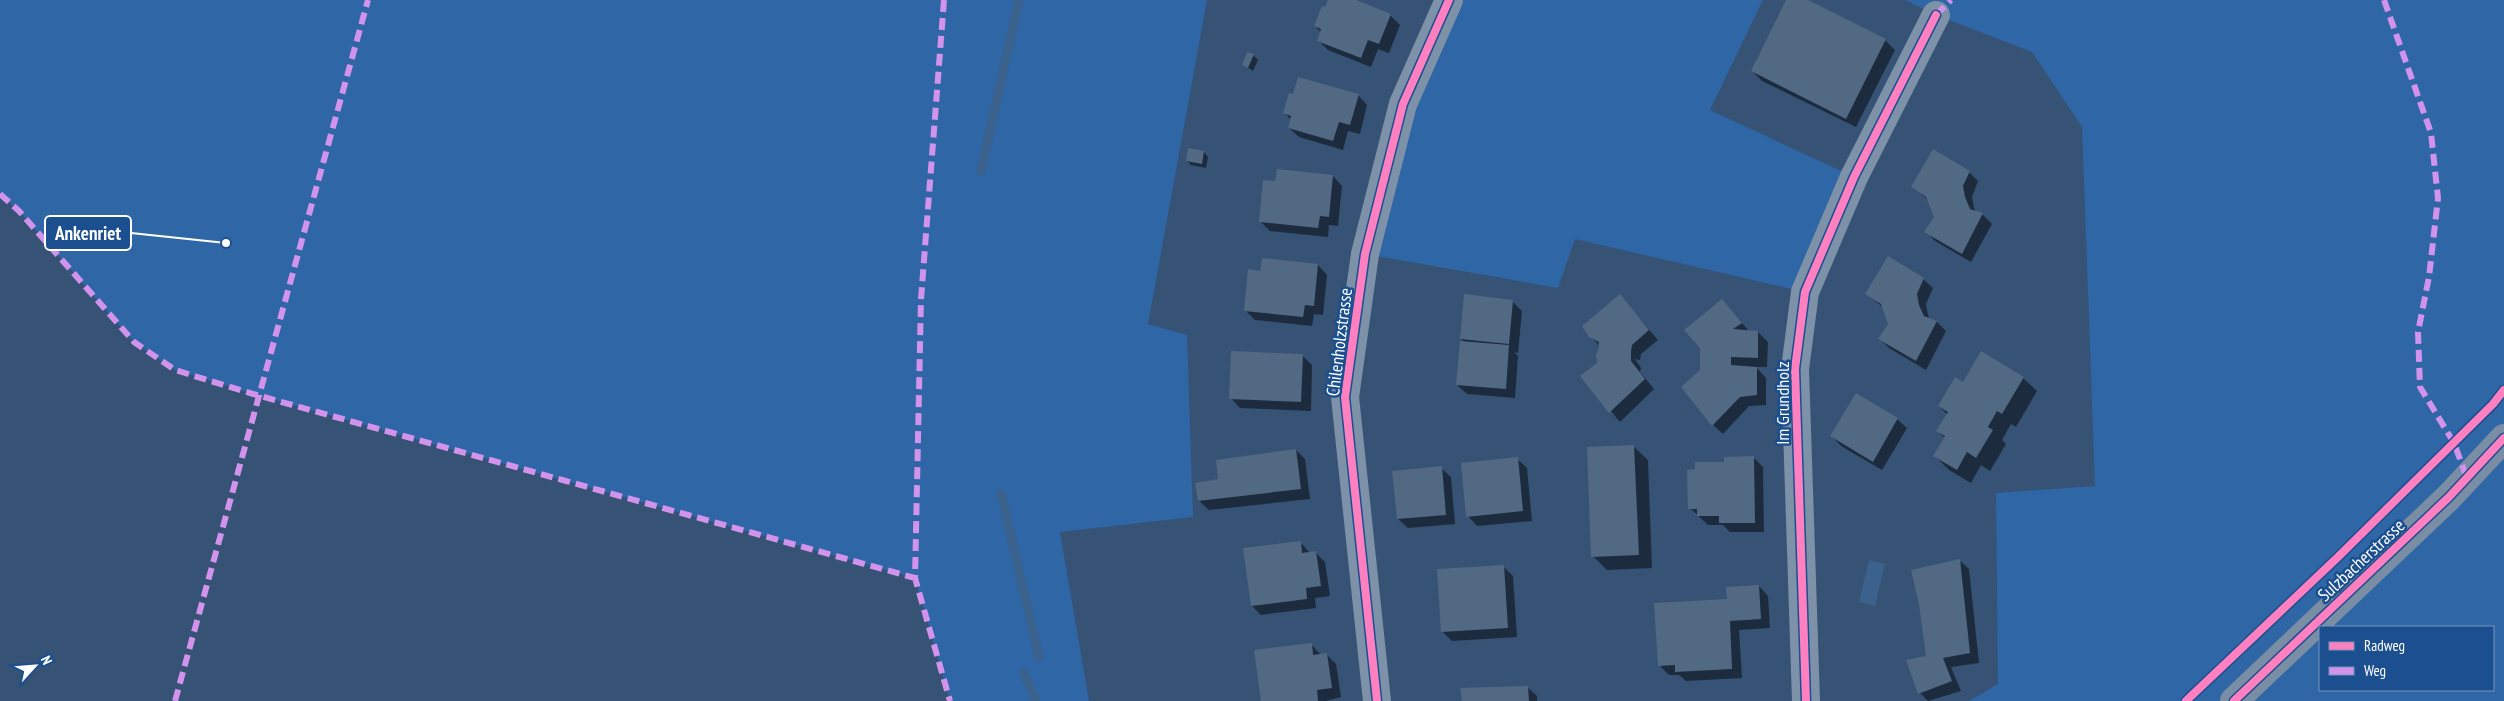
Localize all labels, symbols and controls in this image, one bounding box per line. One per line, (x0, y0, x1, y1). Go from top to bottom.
callout: Ankenriet (45, 216, 131, 250)
text: Ankenriet (54, 221, 121, 245)
street label: Chilenholzstrasse (1321, 287, 1357, 397)
street label: Im Grundholz (1771, 361, 1794, 445)
street label: Sulzbacherstrasse (2313, 514, 2409, 606)
legend (2319, 626, 2494, 691)
text: Radweg (2364, 636, 2405, 655)
north arrow (10, 641, 60, 691)
text: N (37, 653, 56, 668)
text: Weg (2364, 661, 2386, 680)

